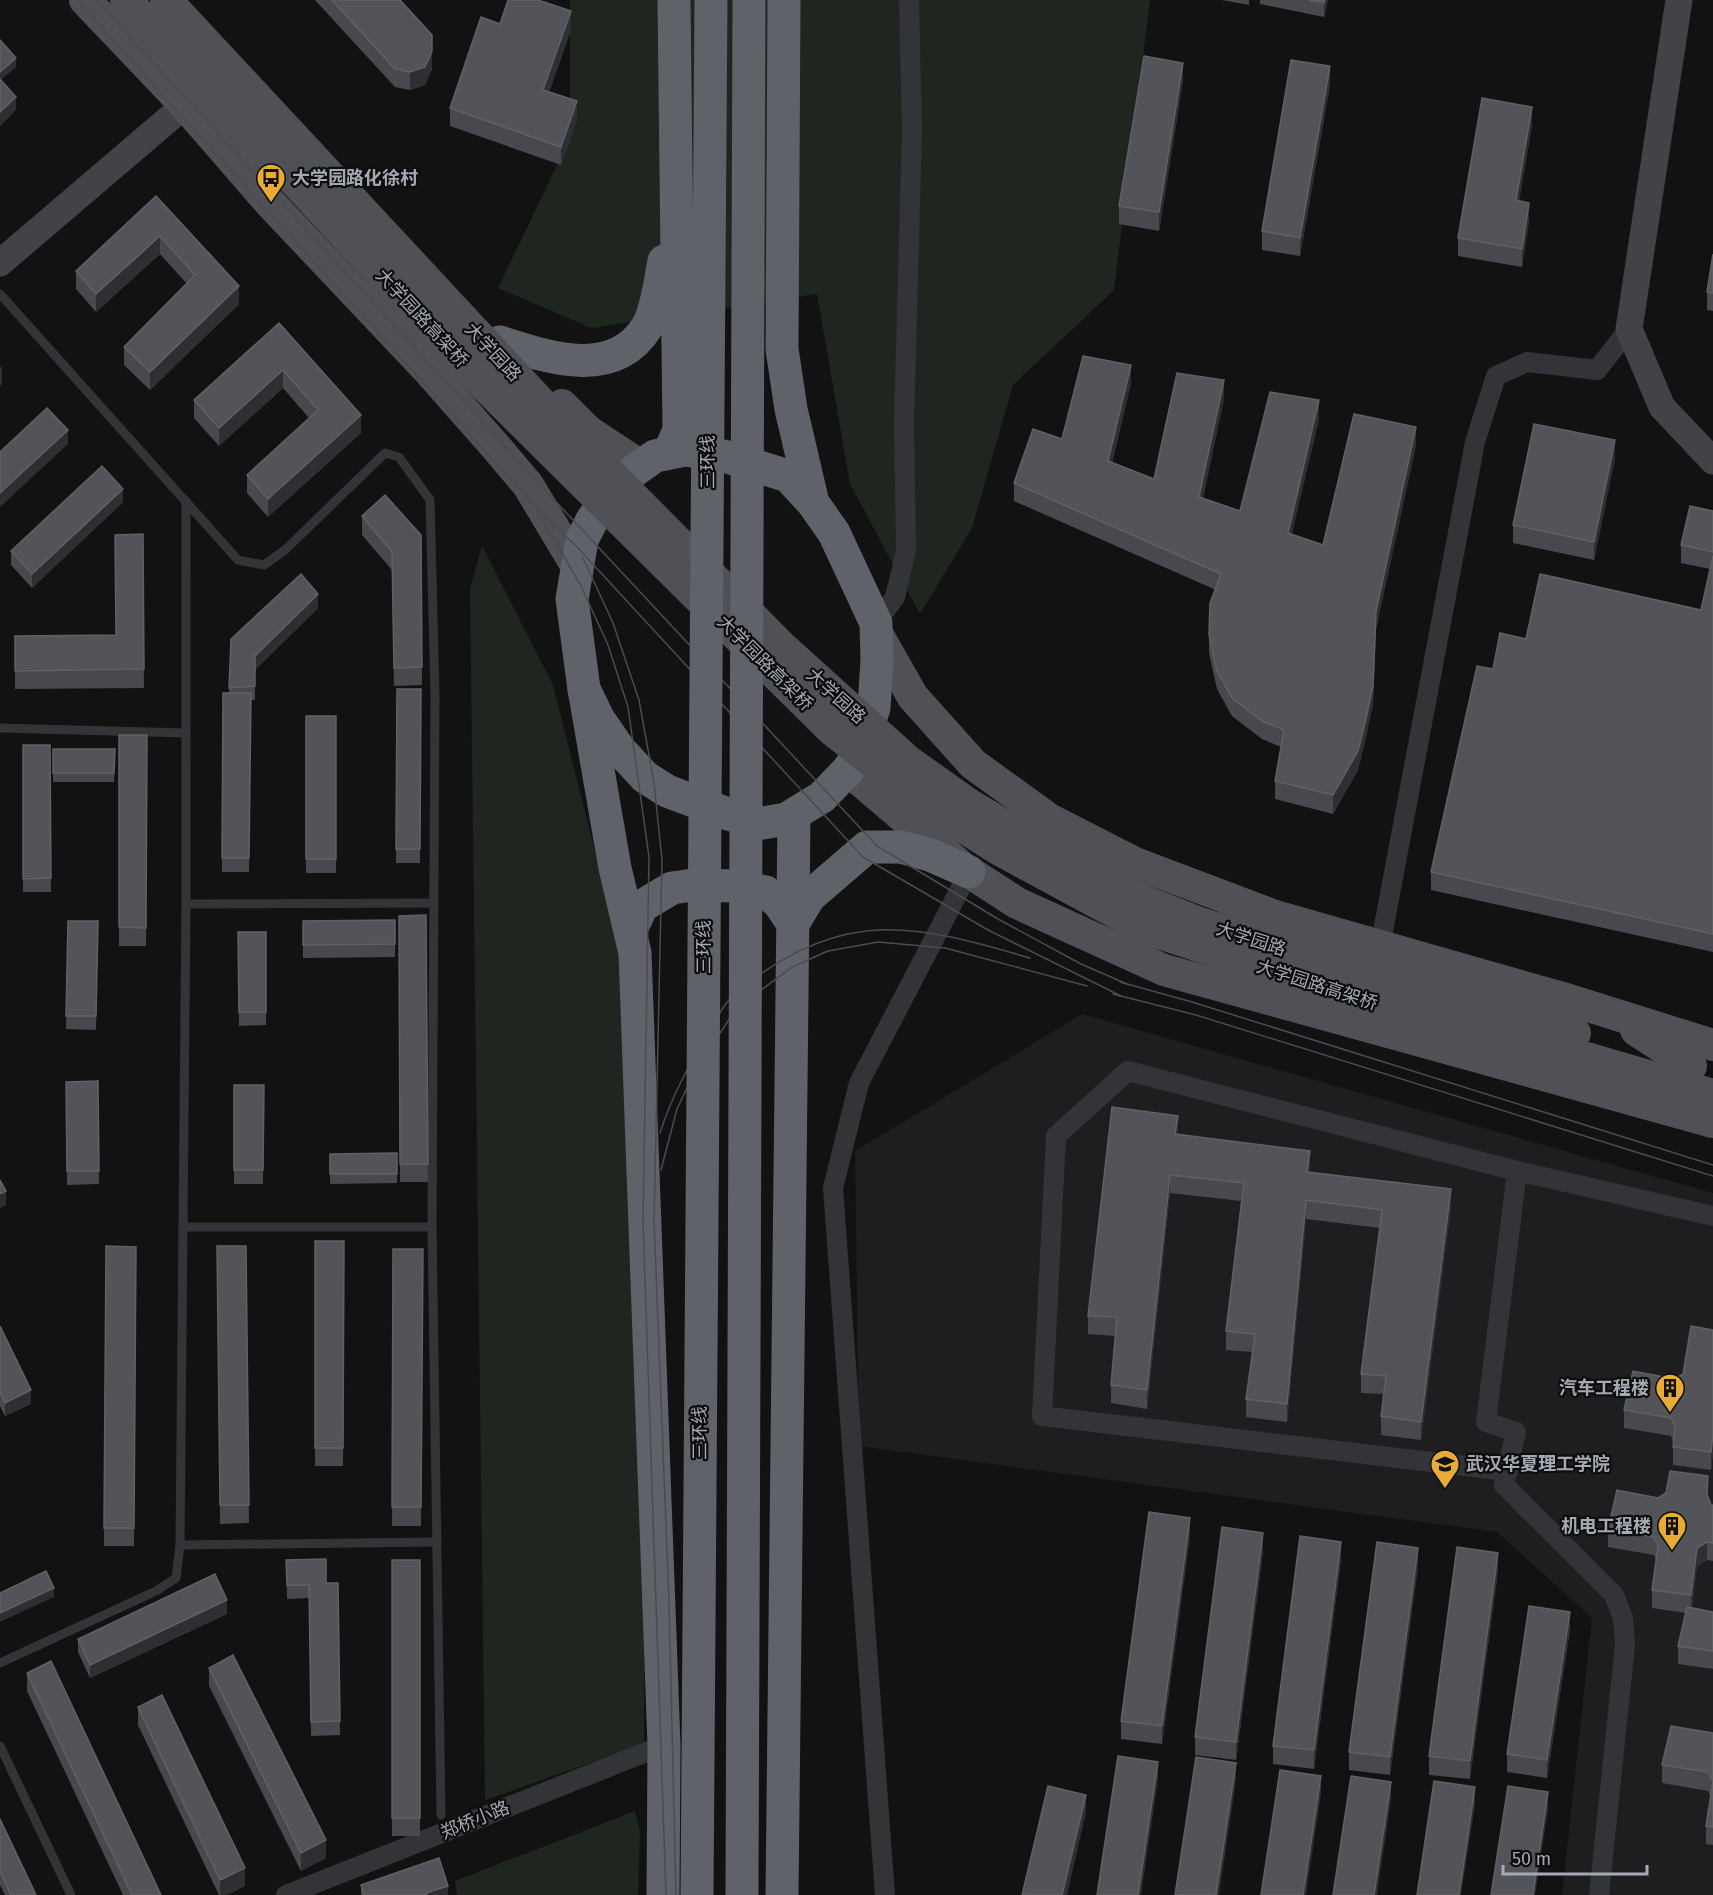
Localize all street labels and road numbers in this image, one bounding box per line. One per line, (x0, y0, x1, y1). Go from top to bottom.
street label: 大学园路高架桥 (371, 264, 473, 372)
street label: 大学园路 (460, 318, 526, 386)
street label: 三环线 (697, 435, 719, 489)
street label: 大学园路高架桥 (713, 611, 817, 715)
street label: 大学园路 (802, 664, 870, 728)
street label: 大学园路 (1213, 917, 1289, 961)
street label: 三环线 (693, 920, 715, 974)
street label: 大学园路高架桥 (1254, 955, 1380, 1015)
street label: 三环线 (689, 1406, 711, 1460)
street label: 郑桥小路 (438, 1796, 512, 1844)

